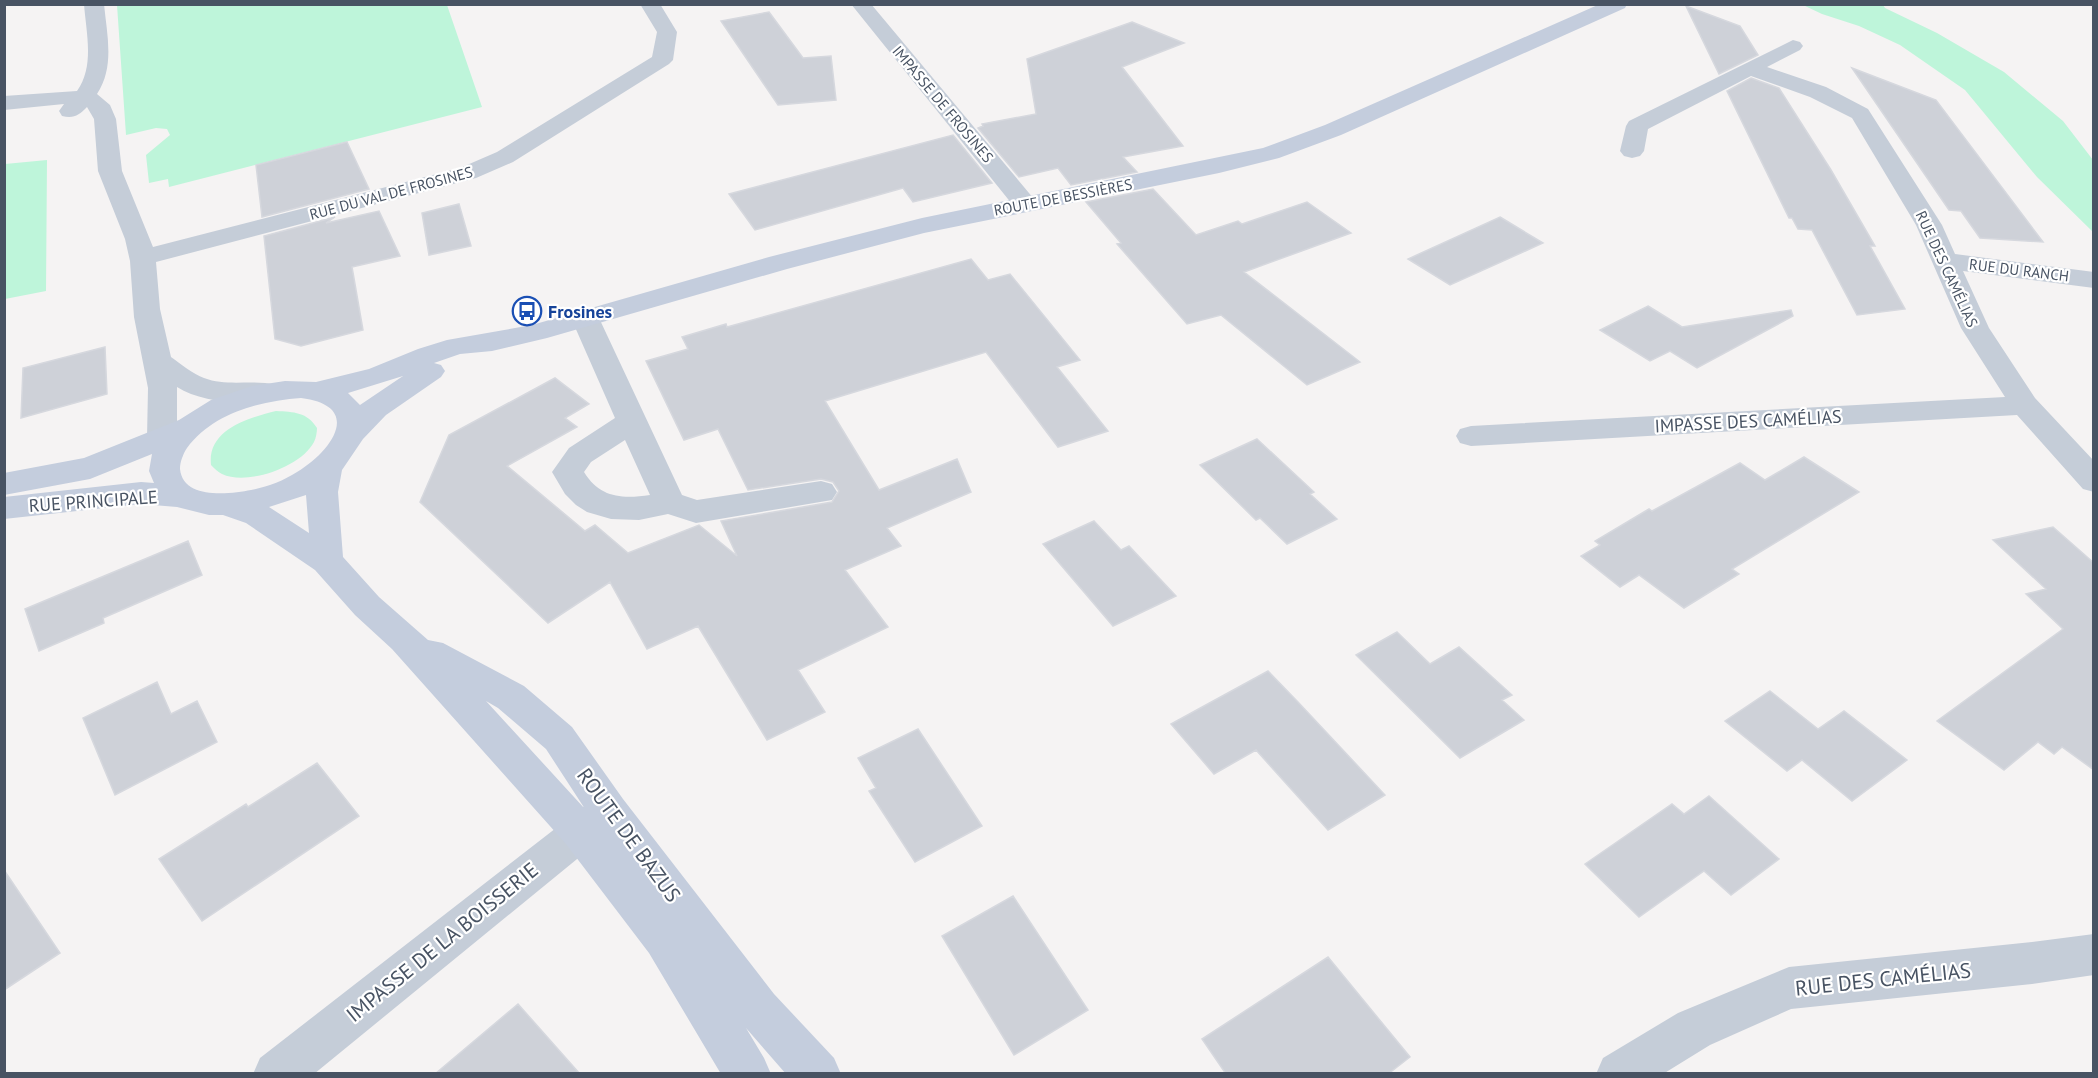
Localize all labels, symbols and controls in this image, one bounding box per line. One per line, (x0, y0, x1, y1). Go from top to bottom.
street label: IMPASSE DE FROSINES (888, 42, 998, 166)
street label: RUE DU VAL DE FROSINES (307, 162, 475, 224)
street label: ROUTE DE BESSIÈRES (992, 174, 1134, 220)
street label: RUE DES CAMÉLIAS (1912, 208, 1982, 330)
street label: RUE DU RANCH (1968, 254, 2070, 286)
bus stop icon: Frosines (511, 295, 543, 327)
place label: Frosines (548, 300, 613, 323)
street label: IMPASSE DES CAMÉLIAS (1654, 405, 1842, 437)
street label: RUE PRINCIPALE (28, 485, 158, 517)
street label: ROUTE DE BAZUS (571, 763, 687, 907)
street label: IMPASSE DE LA BOISSERIE (340, 856, 544, 1028)
street label: RUE DES CAMÉLIAS (1794, 956, 1972, 1002)

